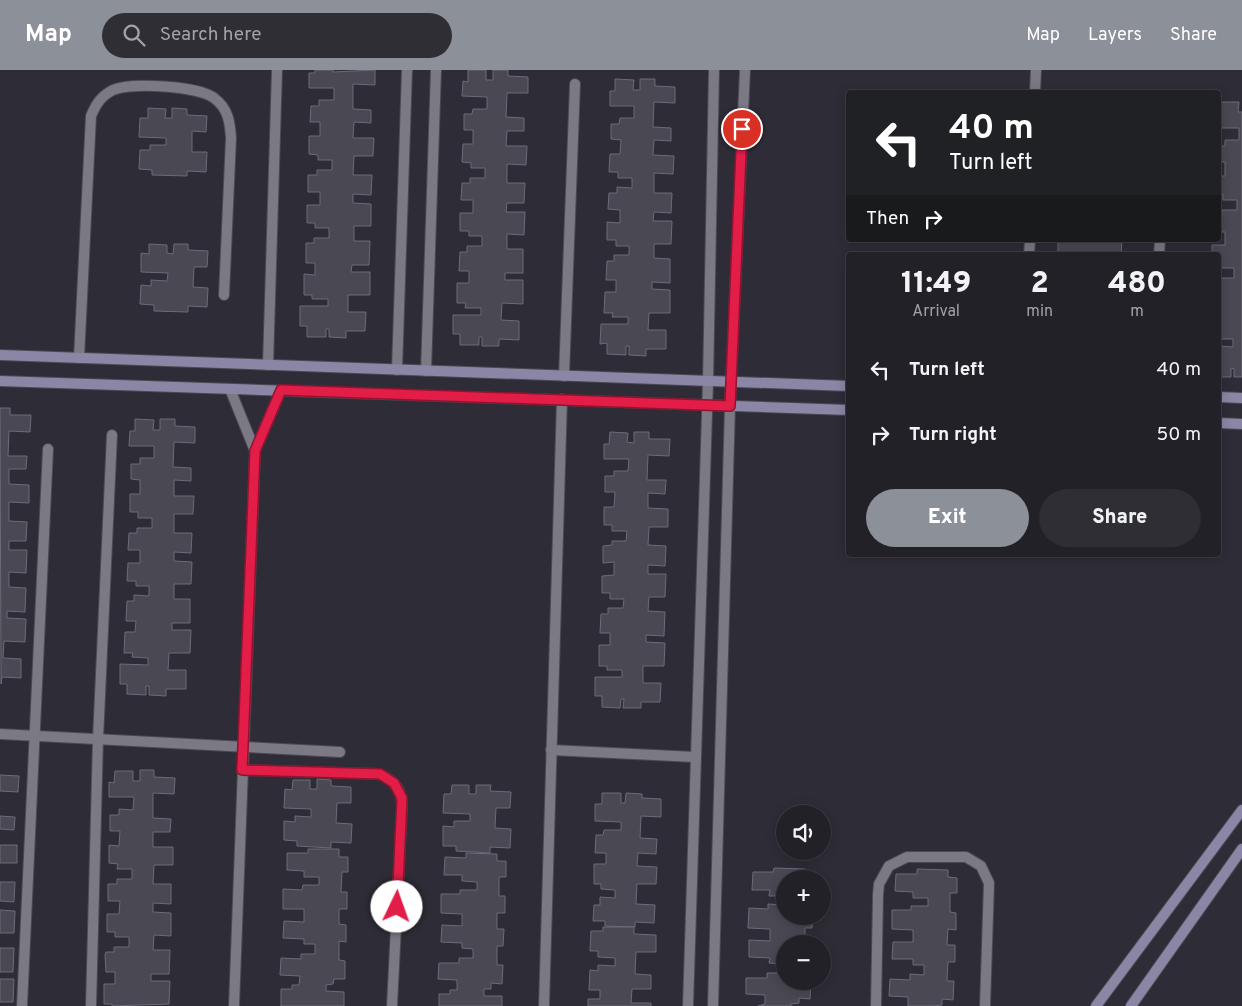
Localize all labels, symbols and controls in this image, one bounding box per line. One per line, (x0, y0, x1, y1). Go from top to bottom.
search box (102, 13, 452, 58)
text: Map (25, 20, 72, 50)
icon: search (120, 21, 148, 49)
text: Search here (160, 23, 261, 47)
text: Map (1026, 24, 1060, 47)
text: Layers (1088, 24, 1142, 47)
text: Share (1170, 24, 1217, 47)
text: 40 m (949, 107, 1034, 151)
pin (721, 108, 763, 150)
icon: left (866, 110, 931, 175)
icon: arrive (728, 115, 756, 143)
text: Turn left (949, 150, 1032, 177)
icon: right (919, 205, 947, 233)
text: Then (866, 207, 909, 231)
text: 11:49 (901, 266, 971, 303)
text: 2 (1031, 266, 1049, 303)
text: 480 (1108, 266, 1166, 303)
text: Arrival (912, 302, 960, 322)
text: min (1026, 302, 1053, 322)
text: m (1130, 302, 1144, 322)
icon: left (866, 356, 894, 384)
text: Turn left (909, 358, 985, 382)
text: 40 m (1156, 358, 1201, 382)
icon: right (866, 421, 894, 449)
text: Turn right (909, 423, 997, 447)
text: 50 m (1156, 423, 1201, 447)
button: Exit (866, 489, 1029, 547)
button: Share (1039, 489, 1201, 547)
map controls (776, 805, 831, 990)
button: sound (776, 805, 831, 860)
button: + (776, 870, 831, 925)
position arrow (370, 880, 422, 932)
button: − (776, 935, 831, 990)

